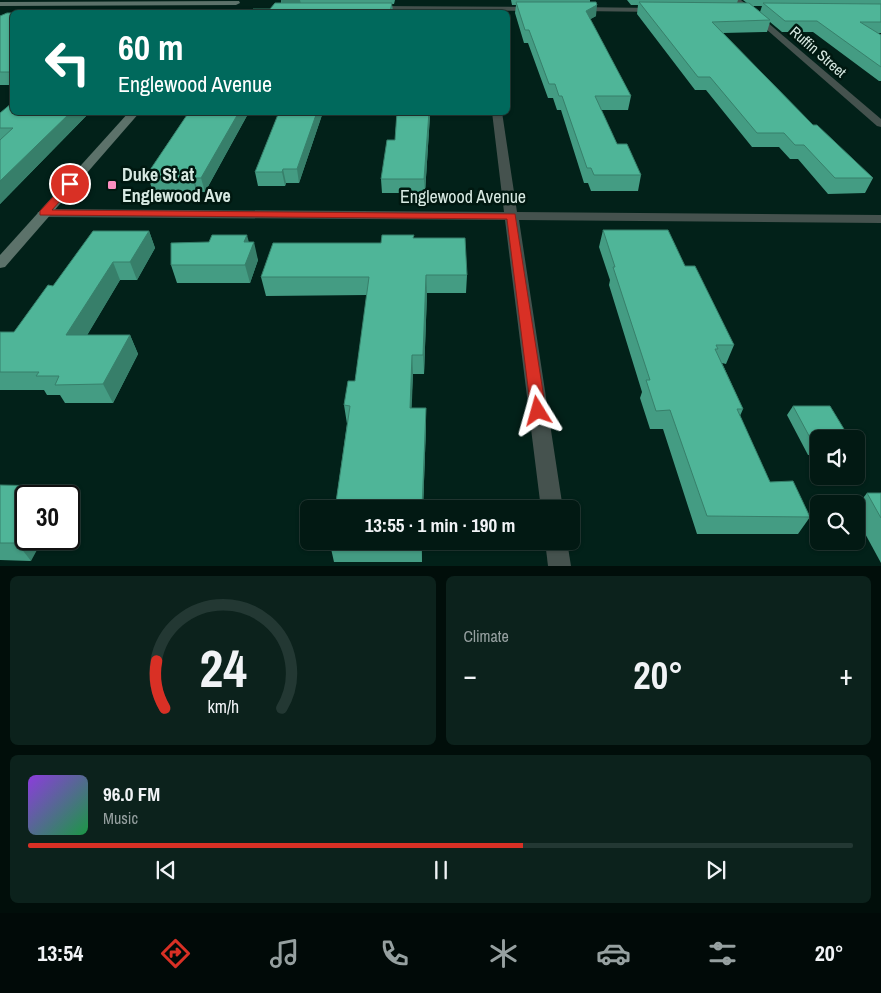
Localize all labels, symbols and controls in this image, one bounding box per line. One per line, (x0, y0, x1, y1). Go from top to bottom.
street label: Ruffin Street (785, 21, 852, 83)
text: 60 m (118, 24, 183, 71)
icon: left (35, 30, 100, 95)
text: Englewood Avenue (118, 69, 272, 99)
place label: Duke St at Englewood Ave (122, 162, 231, 208)
pin (49, 163, 91, 205)
icon: arrive (56, 170, 84, 198)
marker: Duke St at Englewood Ave (106, 179, 118, 191)
street label: Englewood Avenue (400, 184, 526, 209)
position arrow (511, 384, 563, 436)
map controls (810, 430, 865, 550)
button: sound (810, 430, 865, 485)
speed limit sign: 30 (15, 485, 80, 550)
button: search (810, 495, 865, 550)
text: 13:55 · 1 min · 190 m (365, 512, 515, 538)
text: Climate (464, 625, 509, 647)
text: 24 (199, 633, 247, 703)
text: 20° (633, 650, 683, 701)
text: − (464, 656, 477, 694)
text: + (840, 656, 853, 694)
text: km/h (207, 695, 239, 719)
text: 96.0 FM (103, 781, 160, 807)
text: Music (103, 807, 138, 829)
icon: previous (152, 856, 180, 884)
icon: pause (427, 856, 455, 884)
icon: next (702, 856, 730, 884)
icon: directions (158, 936, 193, 971)
icon: music (267, 936, 302, 971)
icon: phone (377, 936, 412, 971)
icon: climate (486, 936, 521, 971)
icon: car (596, 936, 631, 971)
icon: filters (705, 936, 740, 971)
text: 13:54 (37, 938, 83, 968)
text: 20° (815, 938, 844, 968)

